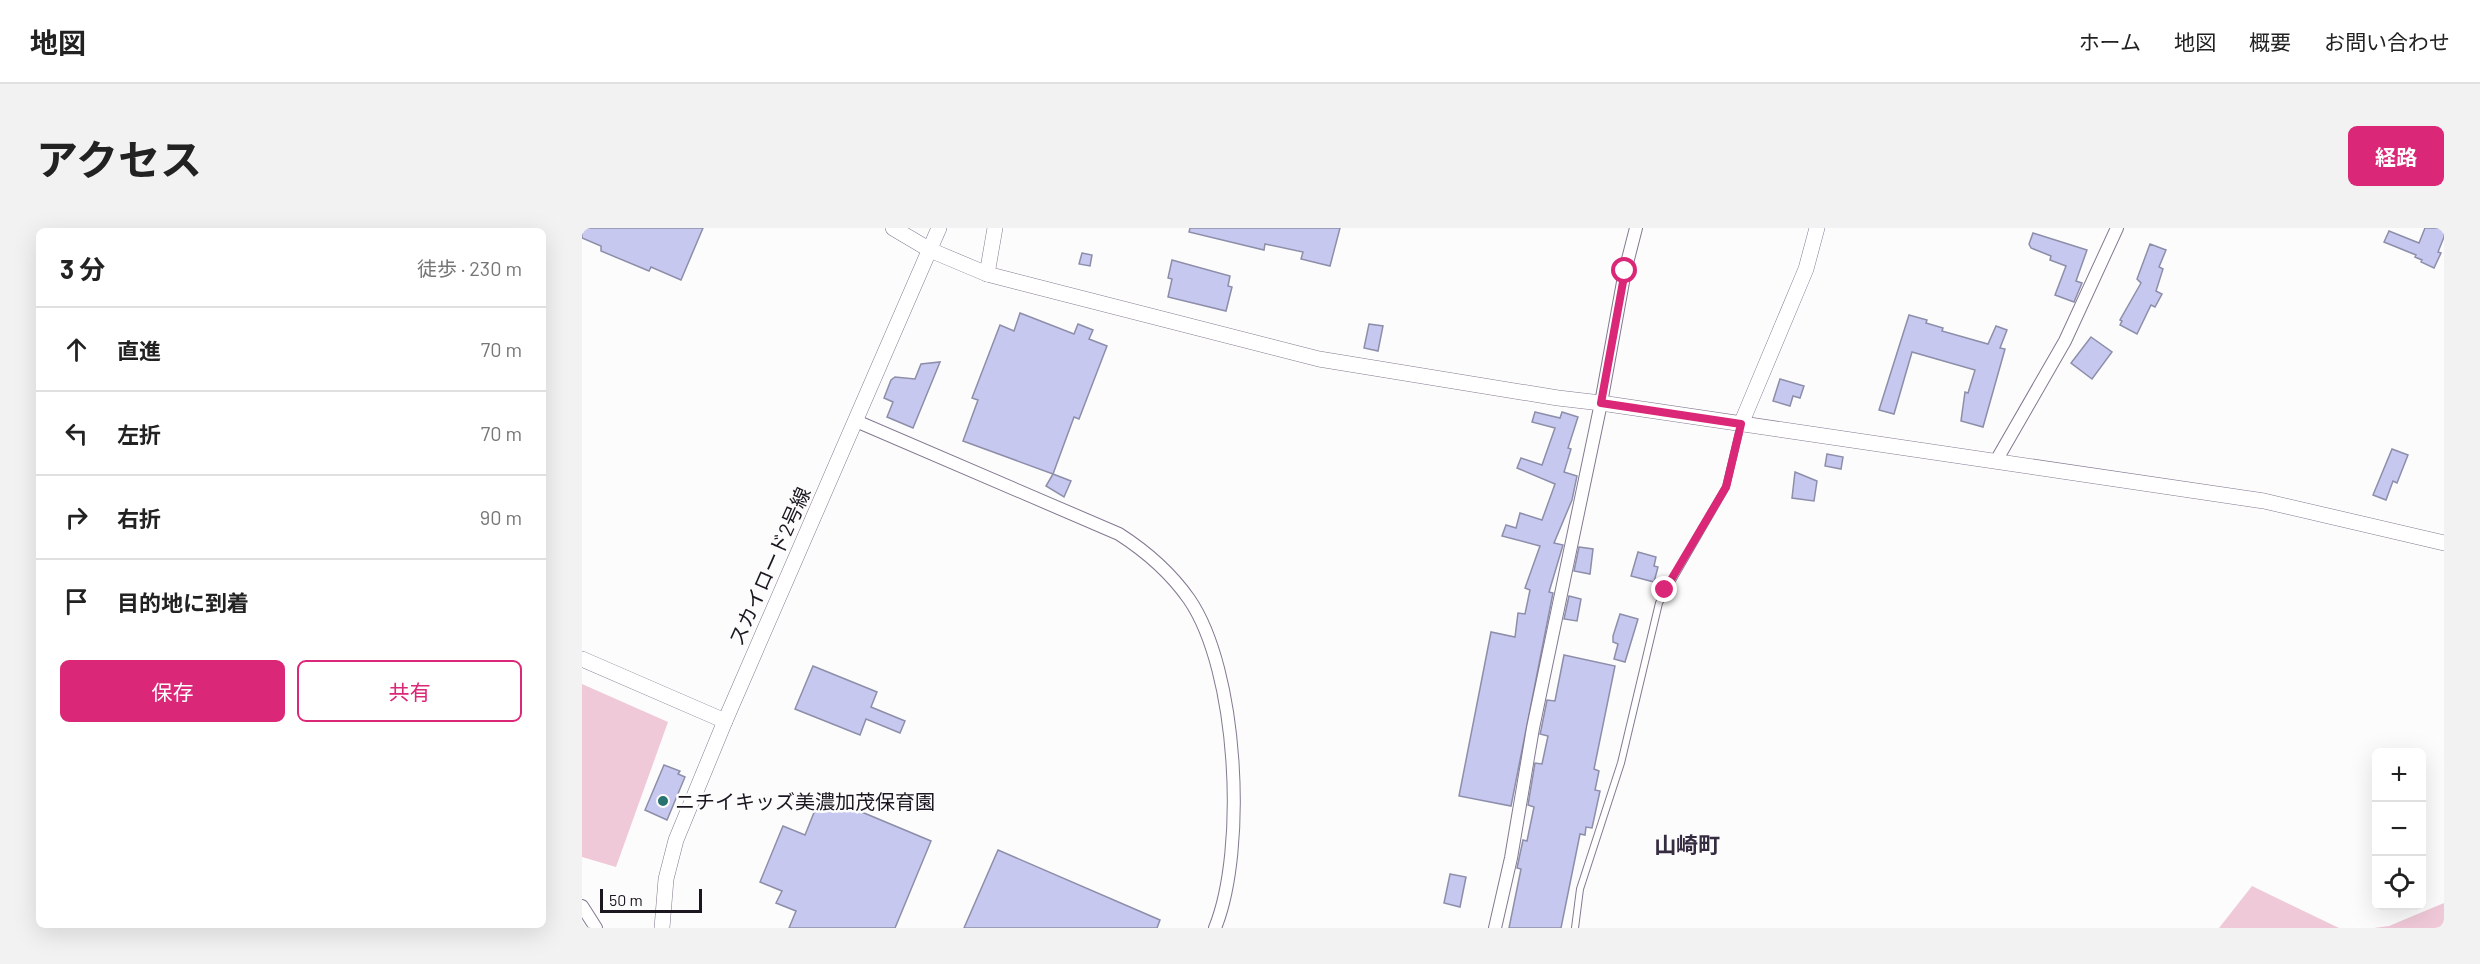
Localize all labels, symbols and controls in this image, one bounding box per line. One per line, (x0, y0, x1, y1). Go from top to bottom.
text: 地図 (30, 25, 86, 59)
text: ホーム (2079, 29, 2141, 54)
text: 地図 (2174, 29, 2216, 54)
text: 概要 (2249, 29, 2291, 54)
text: お問い合わせ (2324, 29, 2450, 54)
button: 経路 (2348, 126, 2444, 186)
text: アクセス (36, 133, 202, 183)
text: 3 分 (60, 253, 105, 284)
text: 徒歩 · 230 m (417, 256, 522, 280)
route start (1611, 257, 1637, 283)
icon: ahead (60, 333, 93, 366)
text: 直進 (117, 337, 161, 363)
text: 70 m (481, 337, 522, 361)
icon: left (60, 417, 93, 450)
text: 左折 (117, 421, 161, 447)
text: 70 m (481, 421, 522, 445)
street label: スカイロード2号線 (723, 483, 815, 649)
icon: right (60, 501, 93, 534)
text: 右折 (117, 505, 161, 531)
text: 90 m (480, 505, 522, 529)
route end (1651, 576, 1677, 602)
icon: arrive (60, 585, 93, 618)
text: 目的地に到着 (117, 589, 249, 615)
button: 保存 (60, 660, 285, 722)
button: 共有 (297, 660, 522, 722)
map controls (2372, 748, 2426, 910)
button: + (2372, 748, 2426, 802)
place label: ニチイキッズ美濃加茂保育園 (675, 789, 935, 813)
marker: ニチイキッズ美濃加茂保育園 (656, 794, 670, 808)
button: − (2372, 802, 2426, 856)
district label: 山崎町 (1654, 831, 1720, 857)
button: locate (2372, 856, 2426, 910)
scale bar (600, 886, 702, 914)
text: 50 m (609, 890, 643, 909)

